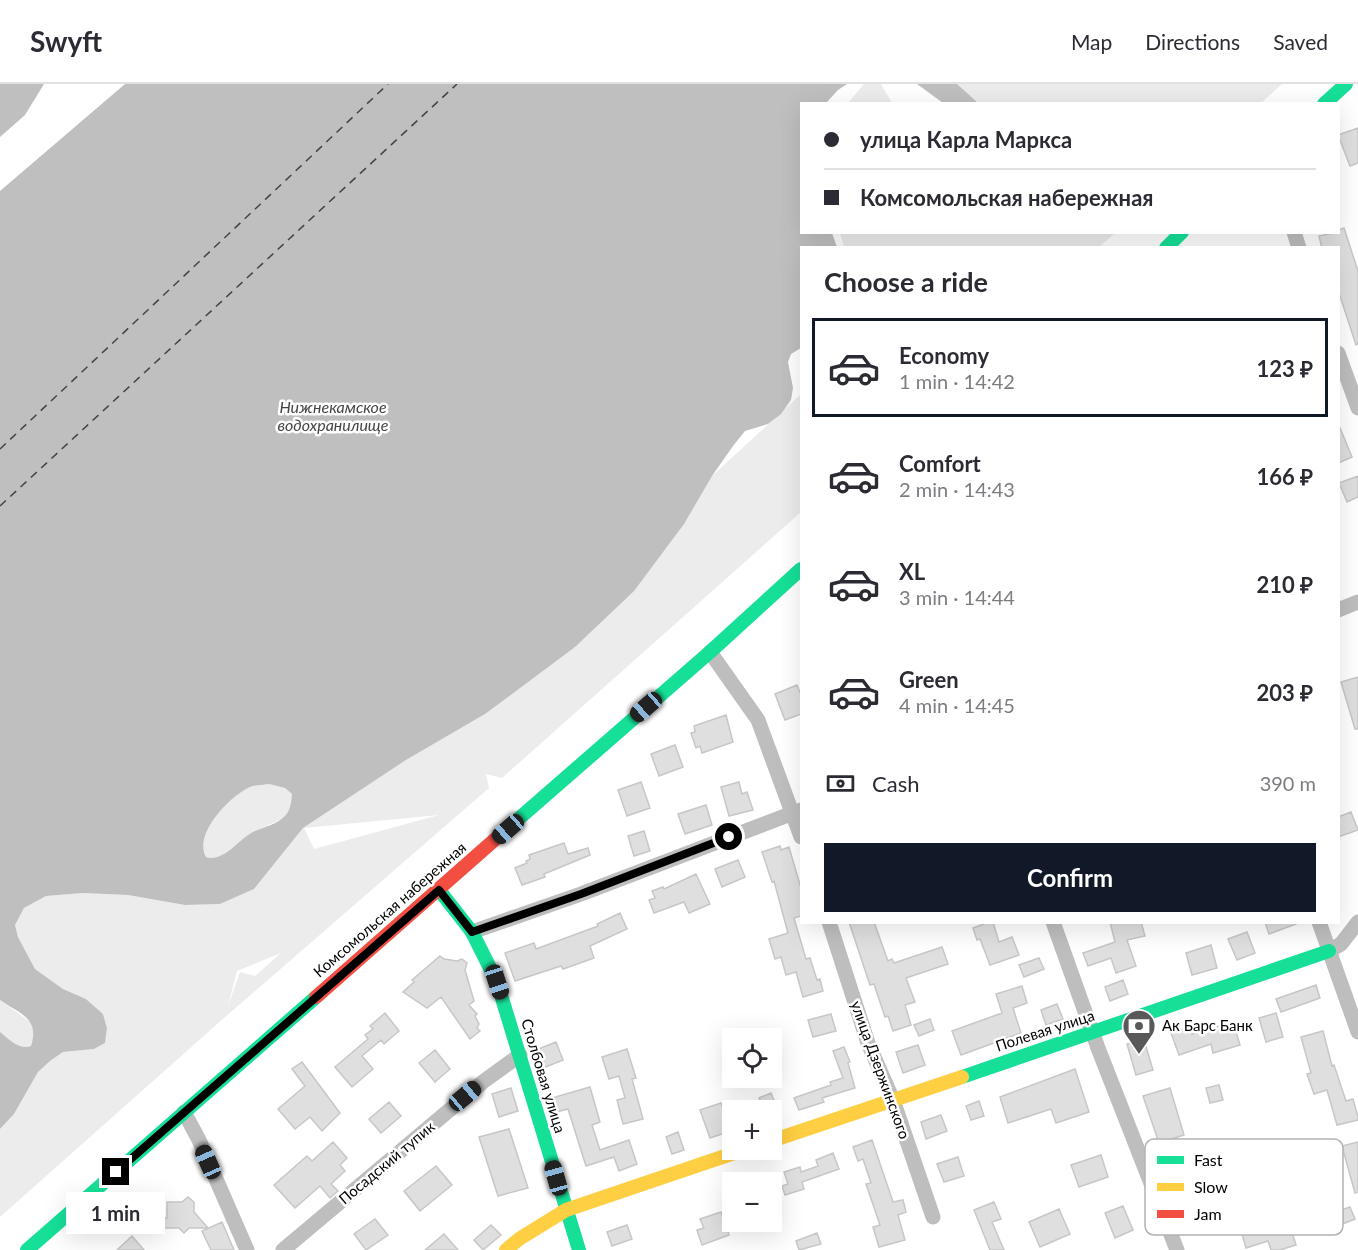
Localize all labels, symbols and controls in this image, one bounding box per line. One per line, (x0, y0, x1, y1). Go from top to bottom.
text: Swyft (30, 24, 102, 58)
text: Map (1071, 29, 1112, 54)
text: Directions (1145, 29, 1240, 54)
text: Saved (1273, 29, 1328, 54)
text: улица Карла Маркса (860, 126, 1072, 153)
text: Комсомольская набережная (860, 184, 1153, 211)
text: Choose a ride (824, 265, 988, 298)
icon: car (827, 341, 881, 395)
text: Economy (899, 342, 989, 369)
text: 123 ₽ (1257, 355, 1313, 382)
text: 1 min · 14:42 (899, 369, 1015, 393)
water label: Нижнекамское водохранилище (277, 397, 389, 434)
icon: car (827, 449, 881, 503)
text: Comfort (899, 450, 981, 477)
text: 166 ₽ (1257, 463, 1313, 490)
text: 2 min · 14:43 (899, 477, 1015, 501)
icon: car (827, 557, 881, 611)
text: XL (899, 558, 925, 585)
text: 210 ₽ (1257, 571, 1313, 598)
text: 3 min · 14:44 (899, 585, 1015, 609)
icon: car (827, 665, 881, 719)
text: Green (899, 666, 959, 693)
text: 203 ₽ (1257, 679, 1313, 706)
car (627, 688, 665, 726)
text: 4 min · 14:45 (899, 693, 1015, 717)
icon: cash (824, 767, 857, 800)
text: Cash (872, 770, 919, 797)
text: 390 m (1260, 771, 1316, 795)
car (489, 810, 527, 848)
route start (715, 823, 742, 850)
street label: Комсомольская набережная (309, 838, 469, 981)
button: Confirm (824, 843, 1316, 912)
car (483, 962, 511, 1002)
street label: улица Дзержинского (848, 998, 914, 1141)
street label: Полевая улица (993, 1006, 1096, 1055)
bank icon: Ак Барс Банк (1121, 1008, 1157, 1055)
street label: Столбовая улица (518, 1016, 570, 1135)
place label: Ак Барс Банк (1162, 1016, 1253, 1034)
map controls (722, 1028, 782, 1232)
button: locate (722, 1028, 782, 1088)
car (445, 1078, 485, 1114)
button: + (722, 1100, 782, 1160)
street label: Посадский тупик (335, 1117, 438, 1207)
legend (1145, 1139, 1343, 1235)
car (192, 1142, 224, 1182)
text: Fast (1194, 1150, 1223, 1169)
route end (102, 1158, 129, 1185)
car (542, 1158, 570, 1198)
button: − (722, 1172, 782, 1232)
text: Slow (1194, 1177, 1228, 1196)
callout: 1 min (66, 1193, 166, 1235)
text: 1 min (91, 1201, 140, 1225)
text: Jam (1194, 1204, 1222, 1223)

